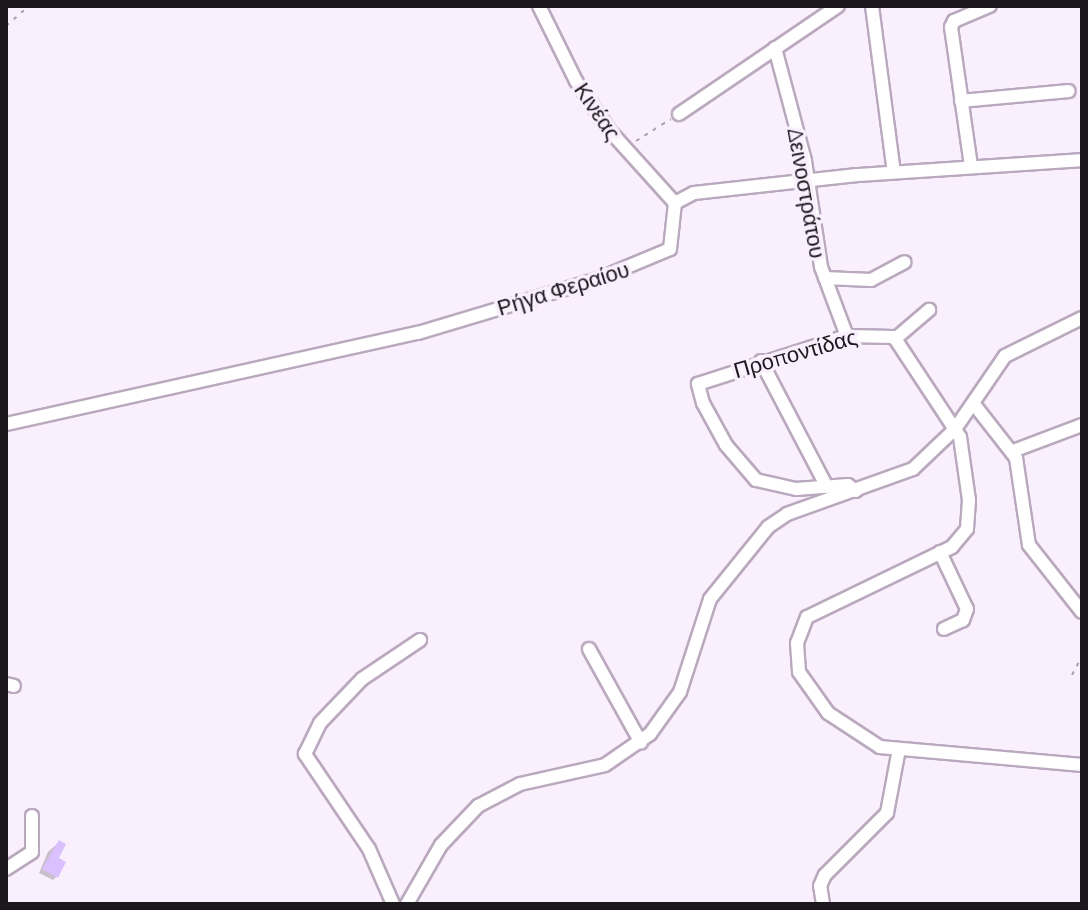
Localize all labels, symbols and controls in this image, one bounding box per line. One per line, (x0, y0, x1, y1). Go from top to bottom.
street label: Κινέας (569, 77, 627, 145)
street label: Δεινοστράτου (783, 126, 831, 260)
street label: Ρήγα Φεραίου (494, 255, 632, 321)
street label: Προποντίδας (730, 323, 860, 383)

